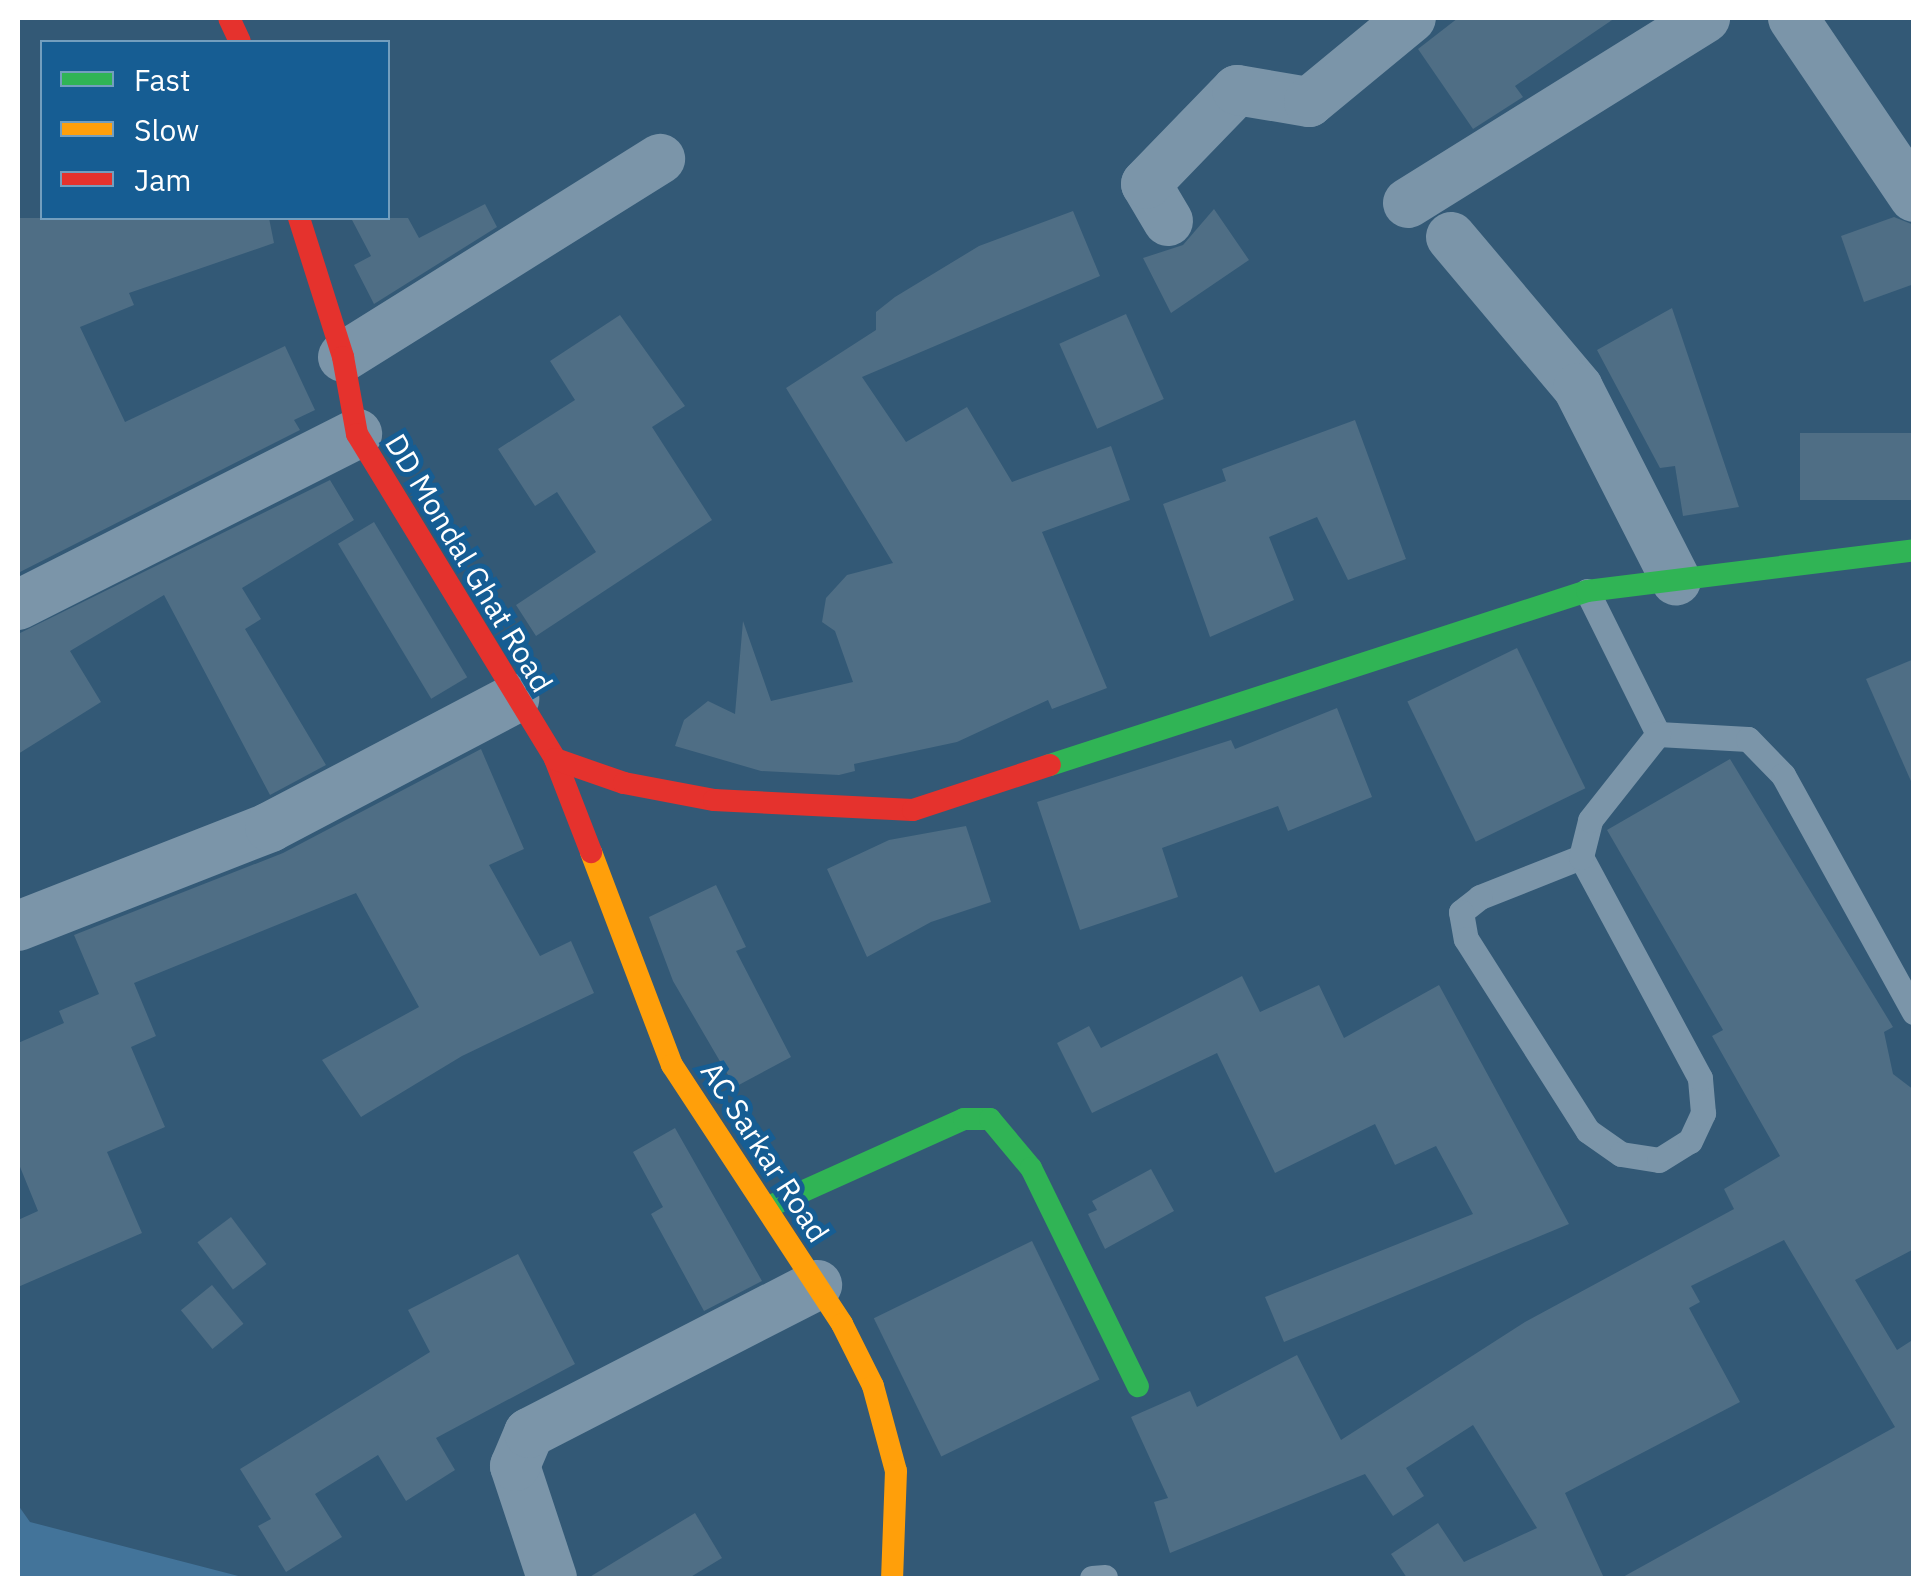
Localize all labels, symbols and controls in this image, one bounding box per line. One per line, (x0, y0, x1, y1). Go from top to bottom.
legend (40, 40, 390, 220)
text: Fast (134, 60, 191, 99)
text: Slow (134, 110, 199, 149)
text: Jam (134, 160, 192, 199)
street label: DD Mondal Ghat Road (378, 427, 560, 699)
street label: AC Sarkar Road (693, 1055, 837, 1249)

